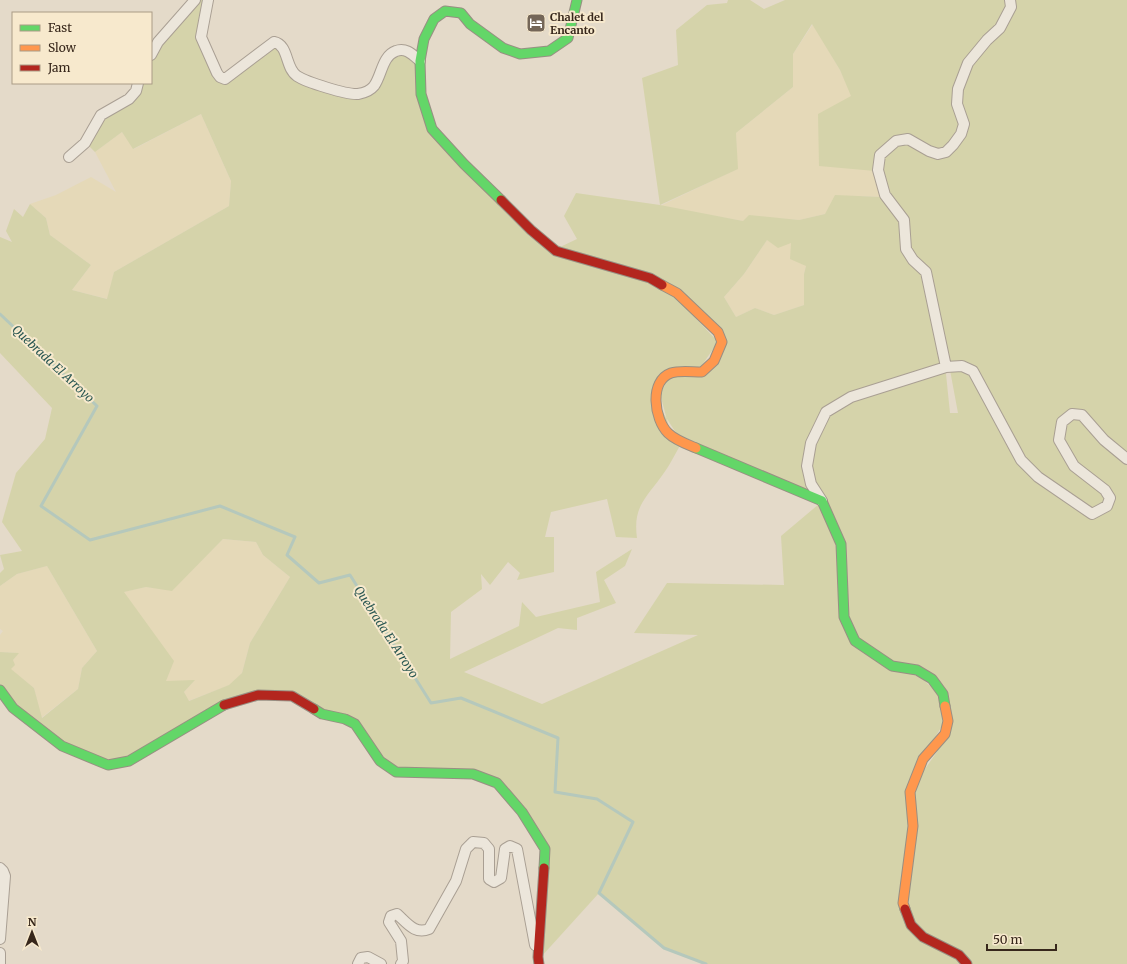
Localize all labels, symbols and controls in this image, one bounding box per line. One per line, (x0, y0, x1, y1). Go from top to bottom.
place label: Chalet del Encanto (550, 10, 604, 37)
legend (12, 12, 152, 84)
hotel icon: Chalet del Encanto (525, 12, 547, 34)
text: Fast (48, 20, 72, 35)
text: Slow (48, 40, 77, 55)
text: Jam (47, 60, 71, 75)
water label: Quebrada El Arroyo (9, 322, 98, 406)
water label: Quebrada El Arroyo (351, 583, 422, 681)
north arrow (12, 912, 52, 952)
text: N (28, 915, 37, 929)
scale bar (987, 926, 1056, 952)
text: 50 m (993, 932, 1022, 947)

